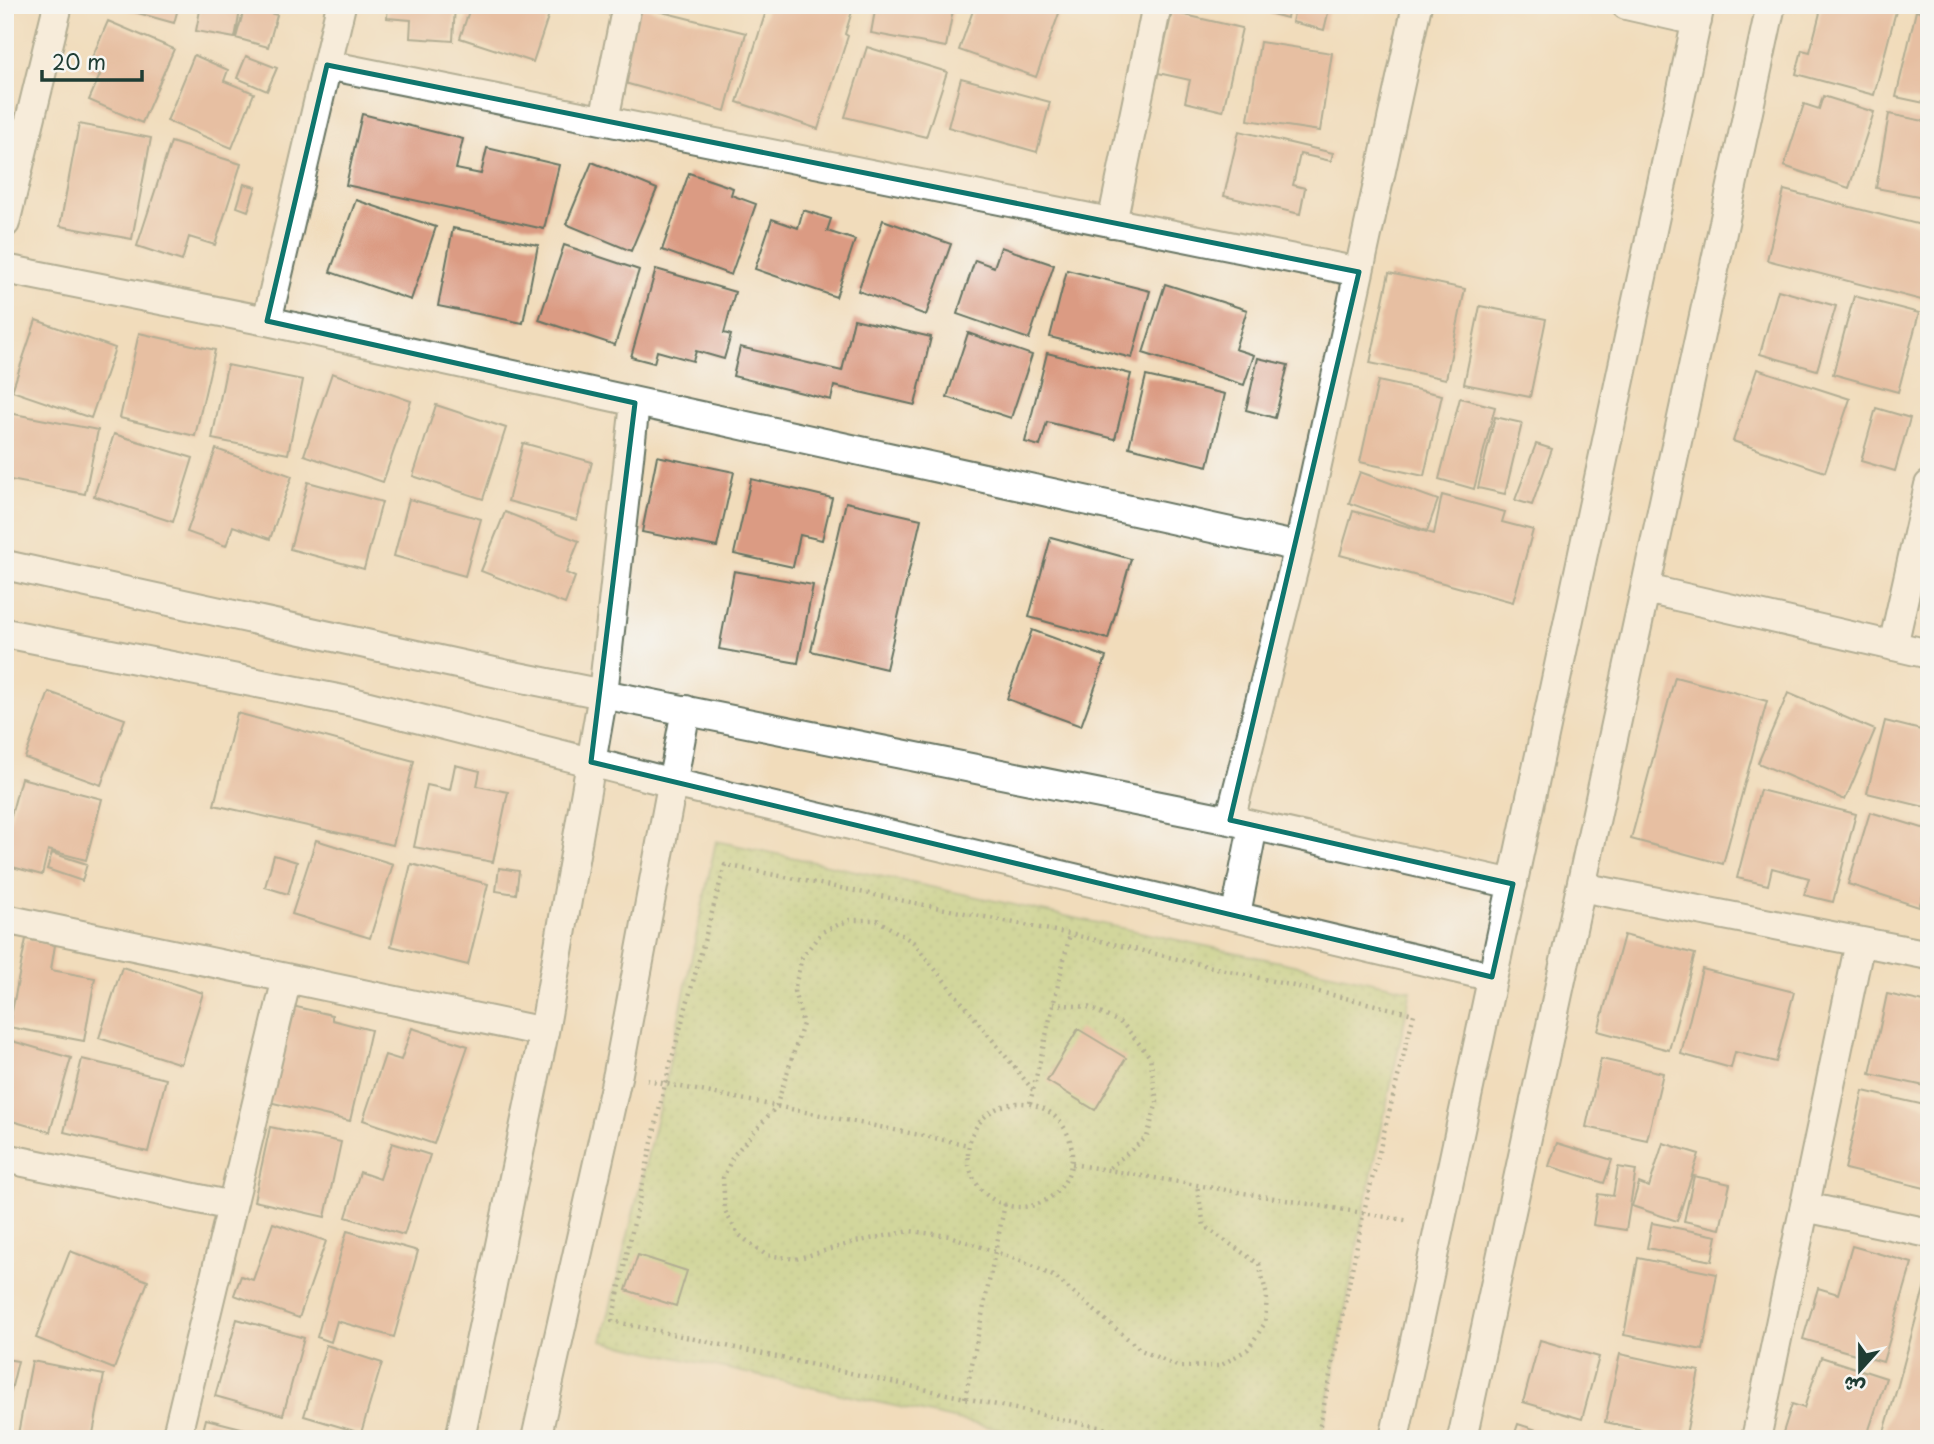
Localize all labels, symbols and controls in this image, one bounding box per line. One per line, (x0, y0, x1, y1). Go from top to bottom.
scale bar (42, 38, 142, 82)
text: 20 m (52, 45, 106, 77)
north arrow (1826, 1336, 1896, 1406)
text: ش (1839, 1370, 1868, 1404)

